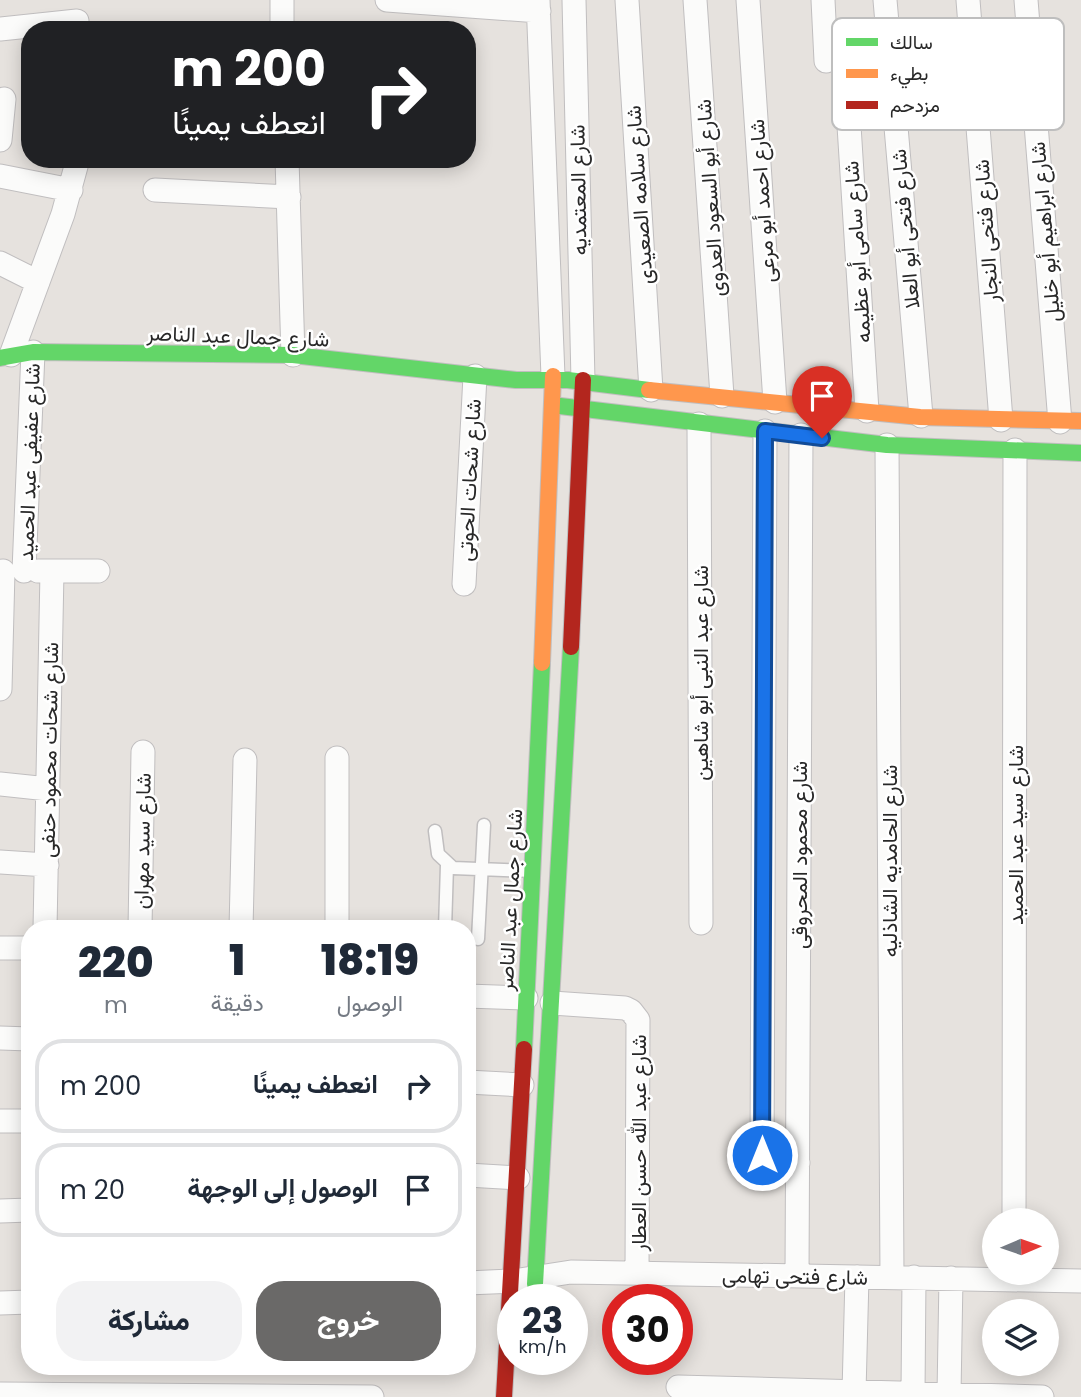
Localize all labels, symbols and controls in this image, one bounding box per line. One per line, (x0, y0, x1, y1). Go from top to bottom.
legend (832, 18, 1064, 130)
text: سالك (890, 29, 933, 56)
text: 200 m (172, 35, 326, 103)
icon: right (350, 49, 441, 140)
text: بطيء (890, 60, 928, 89)
text: مزدحم (890, 92, 940, 119)
street label: شارع أبو السعود العدوى (689, 98, 731, 298)
text: انعطف يمينًا (172, 100, 326, 145)
street label: شارع سلامه الصعيدى (618, 105, 660, 285)
street label: شارع احمد أبو مرعى (742, 118, 782, 284)
street label: شارع المعتمديه (562, 124, 594, 256)
street label: شارع ابراهيم أبو خليل (1023, 141, 1067, 323)
street label: شارع فتحى أبو العلا (884, 148, 926, 310)
street label: شارع فتحى النجار (967, 158, 1006, 305)
street label: شارع سامى أبو عظيمه (836, 160, 878, 344)
street label: شارع جمال عبد الناصر (145, 318, 330, 354)
street label: شارع عفيفى عبد الحميد (11, 363, 47, 561)
pin (792, 366, 852, 438)
icon: arrive (803, 377, 841, 415)
street label: شارع شحات الحوتى (450, 398, 488, 562)
street label: شارع عبد النبى أبو شاهين (686, 565, 715, 781)
street label: شارع شحات محمود حنفى (33, 642, 65, 858)
street label: شارع سيد عبد الحميد (1001, 745, 1030, 925)
street label: شارع محمود المحروقى (785, 761, 814, 949)
street label: شارع الحامديه الشاذليه (875, 765, 904, 957)
street label: شارع سيد مهران (126, 773, 158, 909)
street label: شارع جمال عبد الناصر (491, 808, 529, 993)
text: 1 (229, 931, 245, 990)
text: 18:19 (321, 931, 419, 990)
text: 220 (78, 933, 154, 992)
text: دقيقة (211, 987, 264, 1019)
text: الوصول (337, 987, 403, 1019)
text: m (104, 989, 128, 1021)
street label: شارع عبد الله حسن العطار (624, 1034, 653, 1253)
text: انعطف يمينًا (253, 1066, 378, 1102)
icon: right (399, 1067, 437, 1105)
text: 200 m (60, 1068, 141, 1104)
position arrow (725, 1118, 799, 1192)
text: الوصول إلى الوجهة (187, 1170, 378, 1206)
icon: arrive (399, 1171, 437, 1209)
text: 20 m (60, 1172, 125, 1208)
north arrow (982, 1208, 1059, 1284)
map controls (982, 1208, 1059, 1376)
street label: شارع فتحى تهامى (722, 1260, 868, 1292)
button: مشاركة (56, 1281, 242, 1361)
button: خروج (256, 1281, 441, 1361)
speed limit sign: 30 (602, 1284, 693, 1375)
text: 23 (522, 1296, 563, 1345)
button: layers (982, 1299, 1059, 1376)
text: km/h (519, 1334, 566, 1359)

